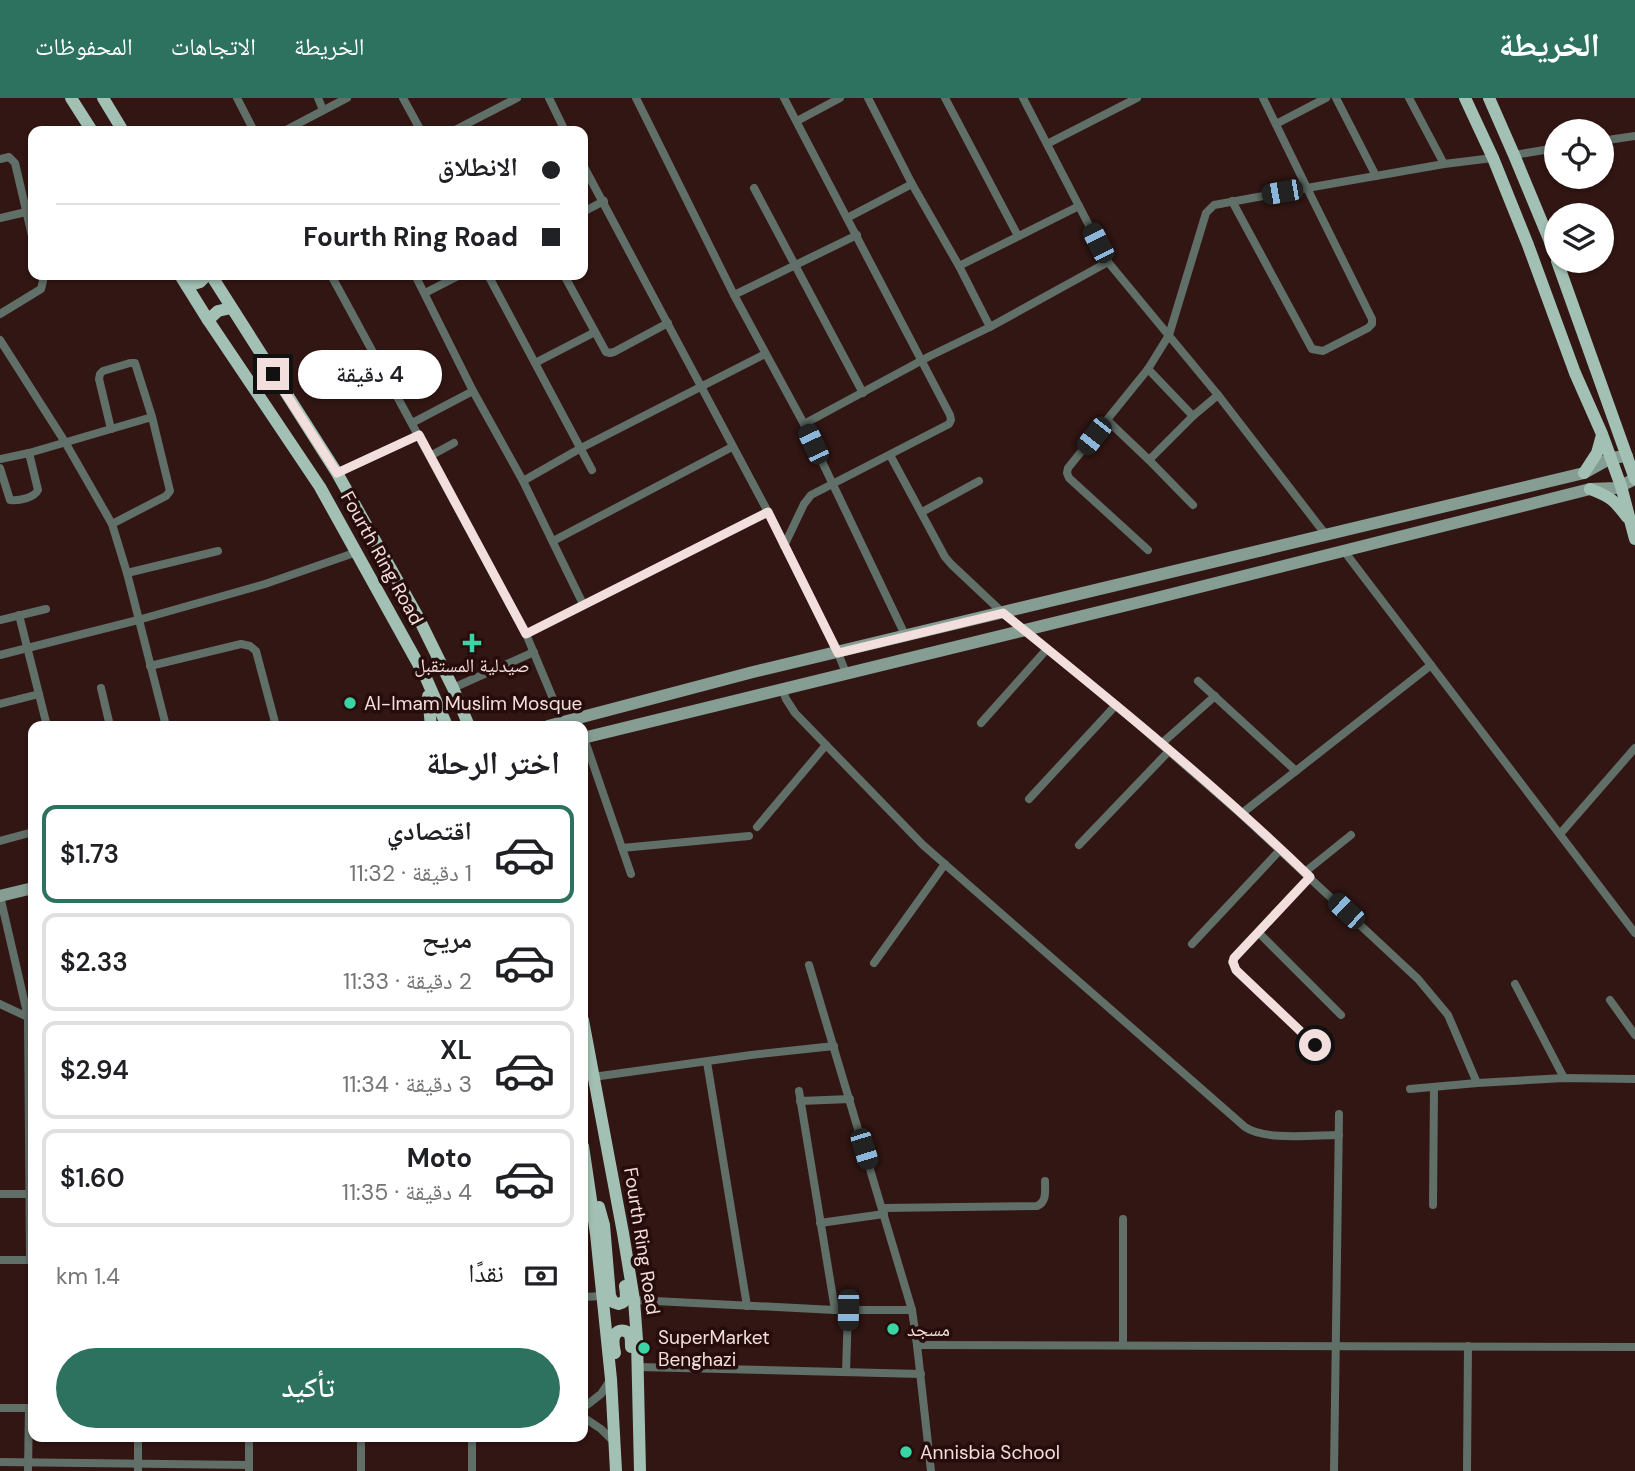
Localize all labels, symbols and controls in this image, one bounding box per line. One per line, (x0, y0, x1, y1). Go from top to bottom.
text: الخريطة (1499, 23, 1600, 66)
text: المحفوظات (35, 31, 133, 62)
text: الاتجاهات (171, 31, 256, 62)
text: الخريطة (294, 31, 365, 62)
map controls (1544, 119, 1614, 273)
button: locate (1544, 119, 1614, 189)
text: الانطلاق (438, 150, 518, 184)
car (1260, 178, 1305, 206)
button: layers (1544, 203, 1614, 273)
text: Fourth Ring Road (303, 220, 518, 254)
car (1080, 220, 1117, 266)
callout: 4 دقيقة (298, 350, 441, 398)
route end (257, 358, 289, 390)
text: 4 دقيقة (336, 359, 404, 389)
car (1073, 413, 1116, 459)
car (795, 421, 832, 467)
street label: Fourth Ring Road (335, 487, 429, 629)
marker: صيدلية المستقبل (464, 635, 480, 651)
place label: صيدلية المستقبل (414, 653, 530, 678)
place label: Al-Imam Muslim Mosque (364, 691, 582, 716)
marker: Al-Imam Muslim Mosque (342, 695, 358, 711)
text: اختر الرحلة (426, 742, 560, 784)
text: اقتصادي (387, 814, 472, 848)
icon: car (493, 823, 556, 886)
text: $1.73 (60, 837, 119, 871)
text: 1 دقيقة · 11:32 (349, 858, 472, 888)
car (1324, 889, 1369, 933)
text: مريح (422, 922, 472, 956)
icon: car (493, 931, 556, 994)
text: $2.33 (60, 945, 128, 979)
text: 2 دقيقة · 11:33 (343, 966, 472, 996)
route start (1299, 1029, 1331, 1061)
text: XL (440, 1033, 472, 1067)
icon: car (493, 1039, 556, 1102)
text: $2.94 (60, 1053, 129, 1087)
text: 3 دقيقة · 11:34 (342, 1069, 472, 1099)
car (848, 1126, 881, 1172)
text: Moto (407, 1141, 472, 1175)
icon: car (493, 1147, 556, 1210)
text: $1.60 (60, 1161, 125, 1195)
street label: Fourth Ring Road (618, 1165, 666, 1317)
text: 4 دقيقة · 11:35 (342, 1177, 472, 1207)
text: نقدًا (468, 1256, 504, 1290)
icon: cash (522, 1257, 560, 1295)
text: 1.4 km (56, 1261, 120, 1291)
car (838, 1289, 859, 1331)
place label: مسجد (907, 1317, 950, 1342)
marker: مسجد (885, 1321, 901, 1337)
place label: SuperMarket Benghazi (658, 1325, 770, 1372)
marker: SuperMarket Benghazi (636, 1340, 652, 1356)
button: تأكيد (56, 1348, 560, 1428)
place label: Annisbia School (920, 1440, 1060, 1465)
marker: Annisbia School (898, 1444, 914, 1460)

